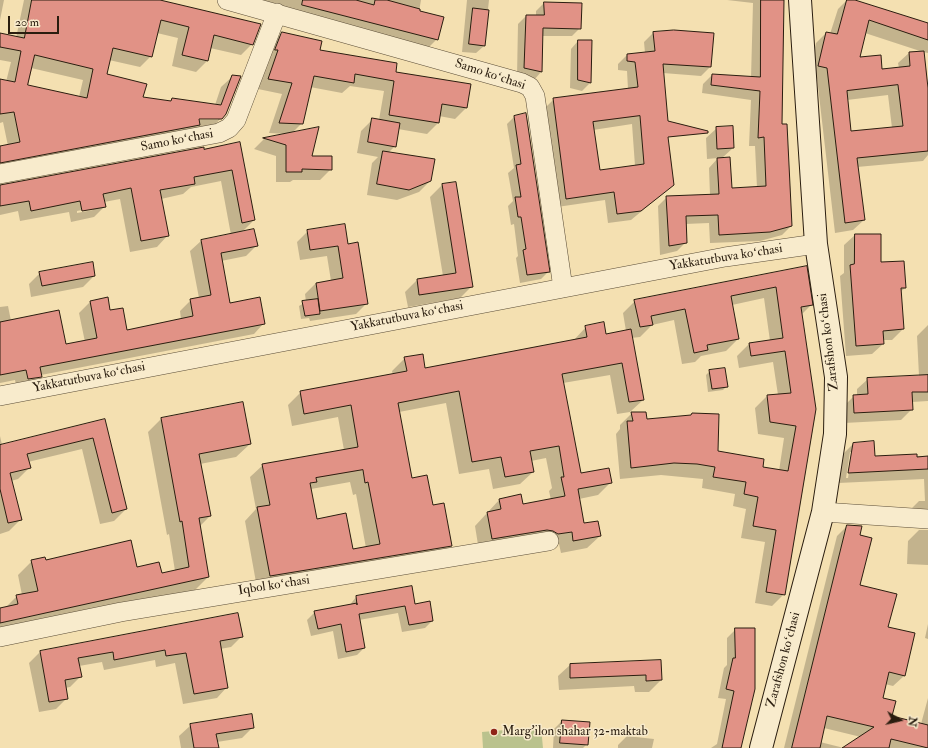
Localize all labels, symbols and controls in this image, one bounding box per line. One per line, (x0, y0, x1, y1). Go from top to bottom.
scale bar (10, 8, 61, 34)
text: 20 m (15, 15, 39, 30)
street label: Samo koʻchasi (453, 56, 527, 94)
street label: Samo koʻchasi (139, 126, 215, 156)
street label: Yakkatutbuva koʻchasi (668, 241, 784, 275)
street label: Zarafshon koʻchasi (815, 292, 843, 392)
street label: Yakkatutbuva koʻchasi (349, 298, 465, 336)
street label: Yakkatutbuva koʻchasi (31, 359, 147, 397)
street label: Iqbol koʻchasi (237, 573, 311, 599)
street label: Zarafshon koʻchasi (764, 610, 804, 710)
north arrow (880, 700, 920, 740)
text: N (905, 716, 920, 728)
place label: Marg'ilon shahar 32-maktab (502, 724, 648, 740)
marker: Marg'ilon shahar 32-maktab (489, 727, 499, 737)

